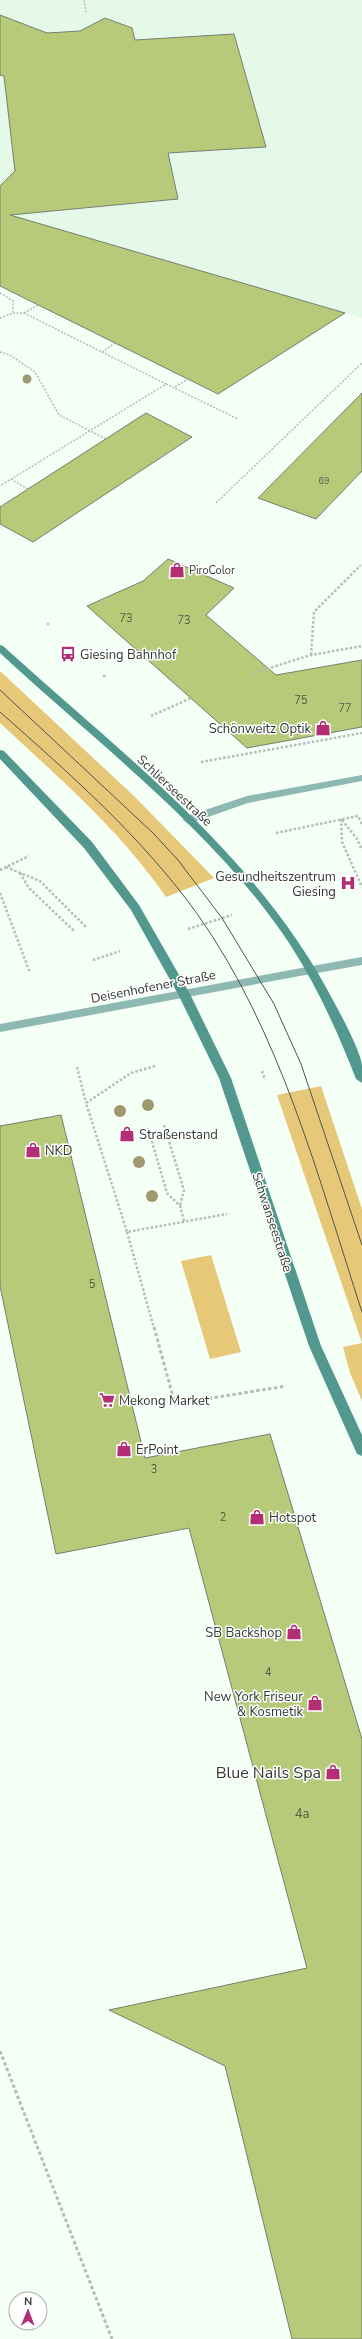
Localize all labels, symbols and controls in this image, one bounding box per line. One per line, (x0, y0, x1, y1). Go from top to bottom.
house number: 69 (319, 475, 329, 487)
shop icon: PiroColor (168, 561, 186, 579)
place label: PiroColor (189, 563, 235, 578)
house number: 73 (119, 611, 133, 626)
house number: 73 (177, 613, 191, 628)
bus stop icon: Giesing Bahnhof (59, 645, 77, 663)
place label: Giesing Bahnhof (80, 646, 177, 664)
house number: 75 (294, 693, 308, 708)
house number: 77 (338, 701, 352, 716)
shop icon: Schönweitz Optik (314, 719, 332, 737)
place label: Schönweitz Optik (209, 720, 311, 738)
street label: Schlierseestraße (133, 751, 216, 830)
place label: Gesundheitszentrum Giesing (215, 868, 336, 901)
hospital icon: Gesundheitszentrum Giesing (339, 874, 357, 892)
street label: Deisenhofener Straße (89, 966, 217, 1008)
shop icon: Straßenstand (118, 1125, 136, 1143)
place label: Straßenstand (139, 1126, 218, 1144)
shop icon: NKD (24, 1141, 42, 1159)
place label: NKD (45, 1142, 72, 1160)
street label: Schwanseestraße (247, 1170, 297, 1274)
house number: 5 (89, 1277, 96, 1292)
supermarket icon: Mekong Market (98, 1391, 116, 1409)
place label: Mekong Market (119, 1392, 210, 1410)
shop icon: ErPoint (115, 1440, 133, 1458)
place label: ErPoint (136, 1441, 179, 1459)
house number: 3 (151, 1462, 157, 1477)
shop icon: Hotspot (248, 1508, 266, 1526)
place label: Hotspot (269, 1509, 317, 1527)
house number: 2 (220, 1510, 226, 1525)
shop icon: SB Backshop (285, 1623, 303, 1641)
place label: SB Backshop (205, 1624, 282, 1642)
house number: 4 (265, 1665, 272, 1680)
place label: New York Friseur & Kosmetik (204, 1688, 303, 1721)
shop icon: New York Friseur & Kosmetik (306, 1694, 324, 1712)
place label: Blue Nails Spa (216, 1762, 321, 1784)
shop icon: Blue Nails Spa (324, 1763, 342, 1781)
house number: 4a (295, 1805, 309, 1823)
north arrow (8, 2291, 48, 2331)
text: N (24, 2294, 32, 2309)

